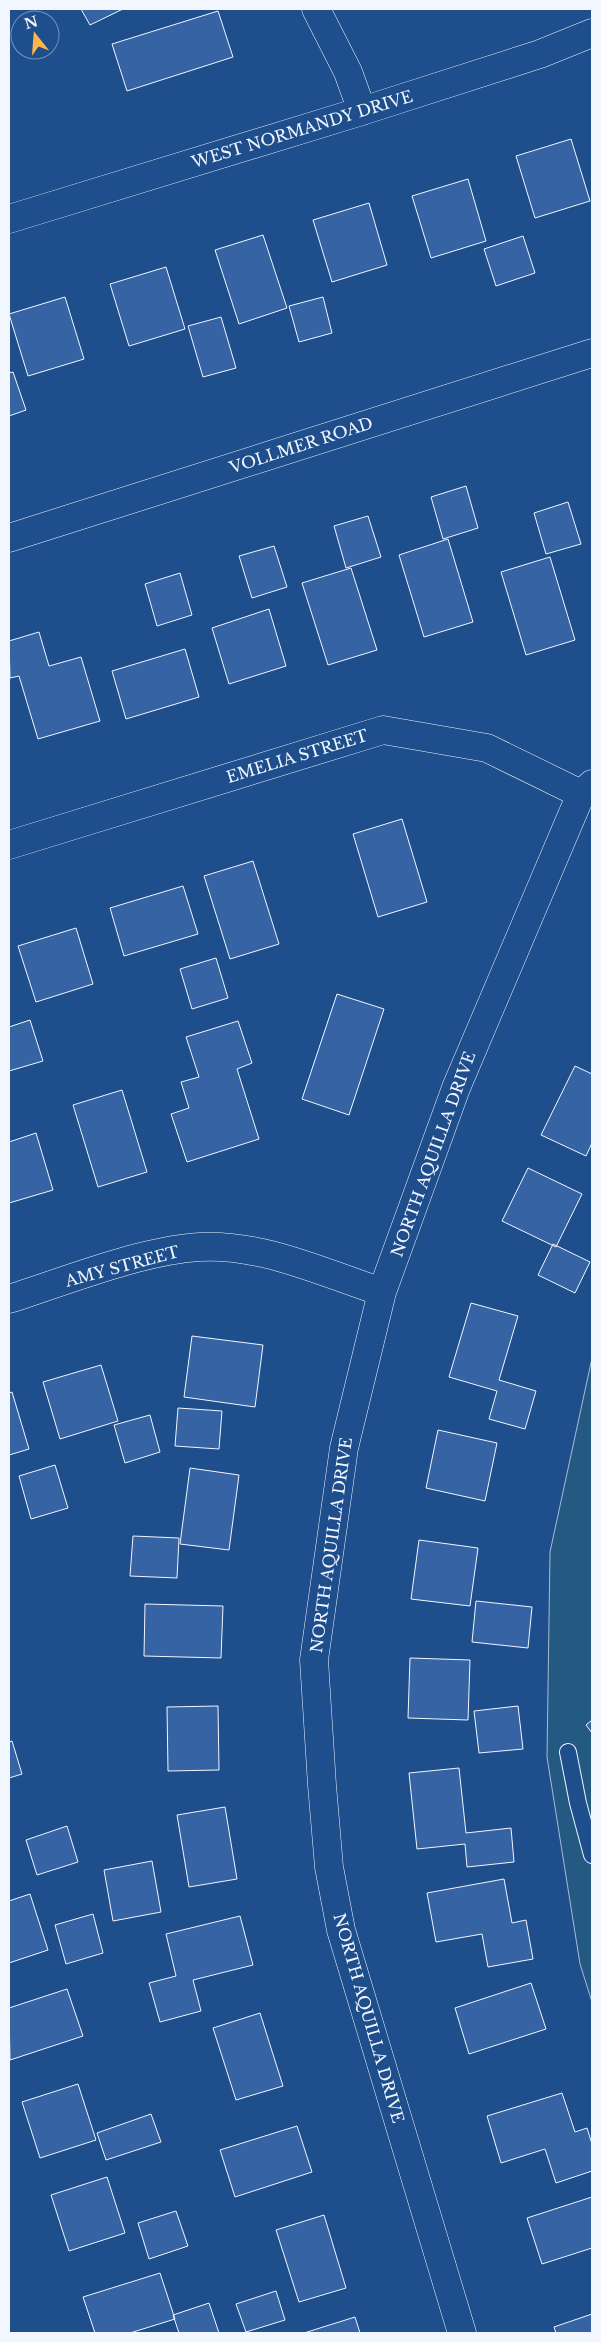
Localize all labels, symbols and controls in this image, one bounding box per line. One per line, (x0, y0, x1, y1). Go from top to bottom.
north arrow (10, 10, 60, 60)
text: N (22, 12, 40, 33)
street label: WEST NORMANDY DRIVE (188, 86, 415, 172)
street label: VOLLMER ROAD (226, 412, 375, 478)
street label: EMELIA STREET (224, 725, 370, 787)
street label: NORTH AQUILLA DRIVE (386, 1048, 480, 1260)
street label: AMY STREET (62, 1241, 181, 1291)
street label: NORTH AQUILLA DRIVE (306, 1436, 356, 1654)
street label: NORTH AQUILLA DRIVE (329, 1911, 409, 2125)

